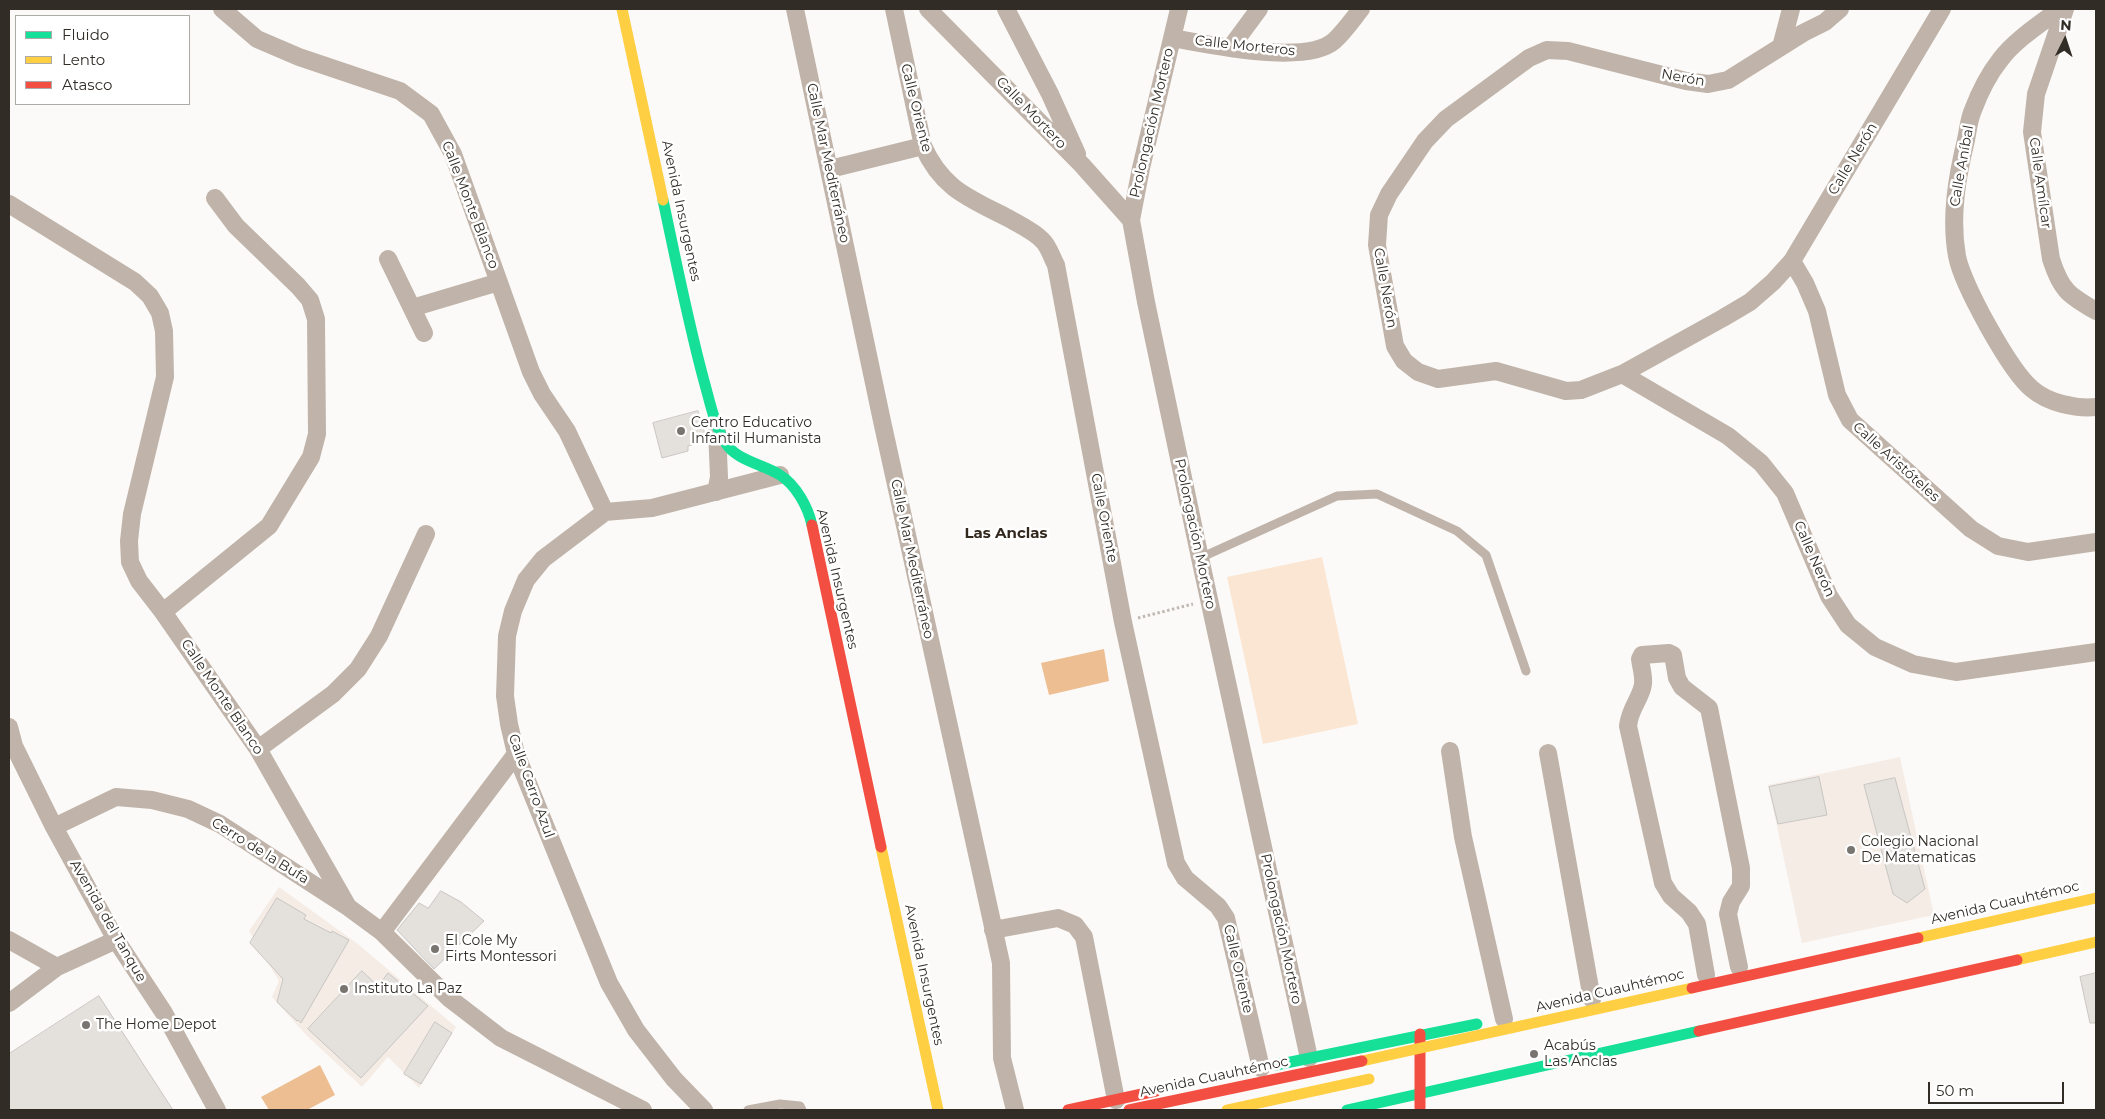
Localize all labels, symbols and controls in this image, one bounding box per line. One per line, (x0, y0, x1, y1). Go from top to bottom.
legend (15, 15, 190, 105)
north arrow (2040, 15, 2090, 65)
text: N (2060, 16, 2072, 34)
text: Fluido (62, 25, 109, 44)
street label: Calle Morteros (1194, 32, 1296, 60)
street label: Prolongación Mortero (1127, 46, 1177, 200)
text: Lento (62, 50, 105, 69)
street label: Calle Oriente (897, 62, 935, 154)
street label: Nerón (1660, 66, 1706, 90)
street label: Calle Mortero (992, 73, 1070, 153)
text: Atasco (62, 75, 112, 94)
street label: Calle Mar Mediterráneo (803, 82, 853, 244)
street label: Calle Nerón (1825, 120, 1881, 198)
street label: Calle Aníbal (1947, 124, 1977, 208)
street label: Calle Amílcar (2025, 136, 2055, 230)
street label: Calle Monte Blanco (438, 139, 502, 271)
street label: Avenida Insurgentes (658, 139, 704, 283)
street label: Calle Nerón (1370, 247, 1400, 329)
place label: Centro Educativo Infantil Humanista (691, 415, 822, 448)
street label: Calle Aristóteles (1849, 419, 1943, 505)
marker: Centro Educativo Infantil Humanista (675, 425, 687, 437)
street label: Prolongación Mortero (1171, 457, 1219, 611)
street label: Calle Oriente (1087, 472, 1121, 564)
street label: Calle Mar Mediterráneo (887, 478, 937, 640)
street label: Avenida Insurgentes (813, 507, 861, 651)
street label: Calle Nerón (1790, 518, 1838, 600)
district label: Las Anclas (964, 525, 1048, 543)
street label: Calle Monte Blanco (177, 636, 267, 758)
street label: Calle Cerro Azul (504, 732, 558, 840)
street label: Cerro de la Bufa (208, 814, 312, 888)
place label: Colegio Nacional De Matematicas (1861, 834, 1979, 866)
marker: Colegio Nacional De Matematicas (1845, 844, 1857, 856)
street label: Prolongación Mortero (1257, 852, 1305, 1006)
street label: Avenida del Tanque (66, 857, 150, 985)
street label: Avenida Cuauhtémoc (1929, 878, 2081, 928)
street label: Avenida Insurgentes (901, 903, 947, 1047)
street label: Calle Oriente (1220, 923, 1256, 1015)
place label: El Cole My Firts Montessori (445, 933, 557, 966)
marker: El Cole My Firts Montessori (429, 943, 441, 955)
street label: Avenida Cuauhtémoc (1534, 966, 1686, 1016)
place label: Instituto La Paz (354, 981, 462, 997)
marker: Instituto La Paz (338, 983, 350, 995)
place label: The Home Depot (96, 1017, 217, 1033)
marker: The Home Depot (80, 1019, 92, 1031)
place label: Acabús Las Anclas (1544, 1038, 1617, 1070)
marker: Acabús Las Anclas (1528, 1048, 1540, 1060)
street label: Avenida Cuauhtémoc (1138, 1053, 1290, 1101)
scale bar (1930, 1072, 2066, 1104)
text: 50 m (1936, 1081, 1974, 1100)

